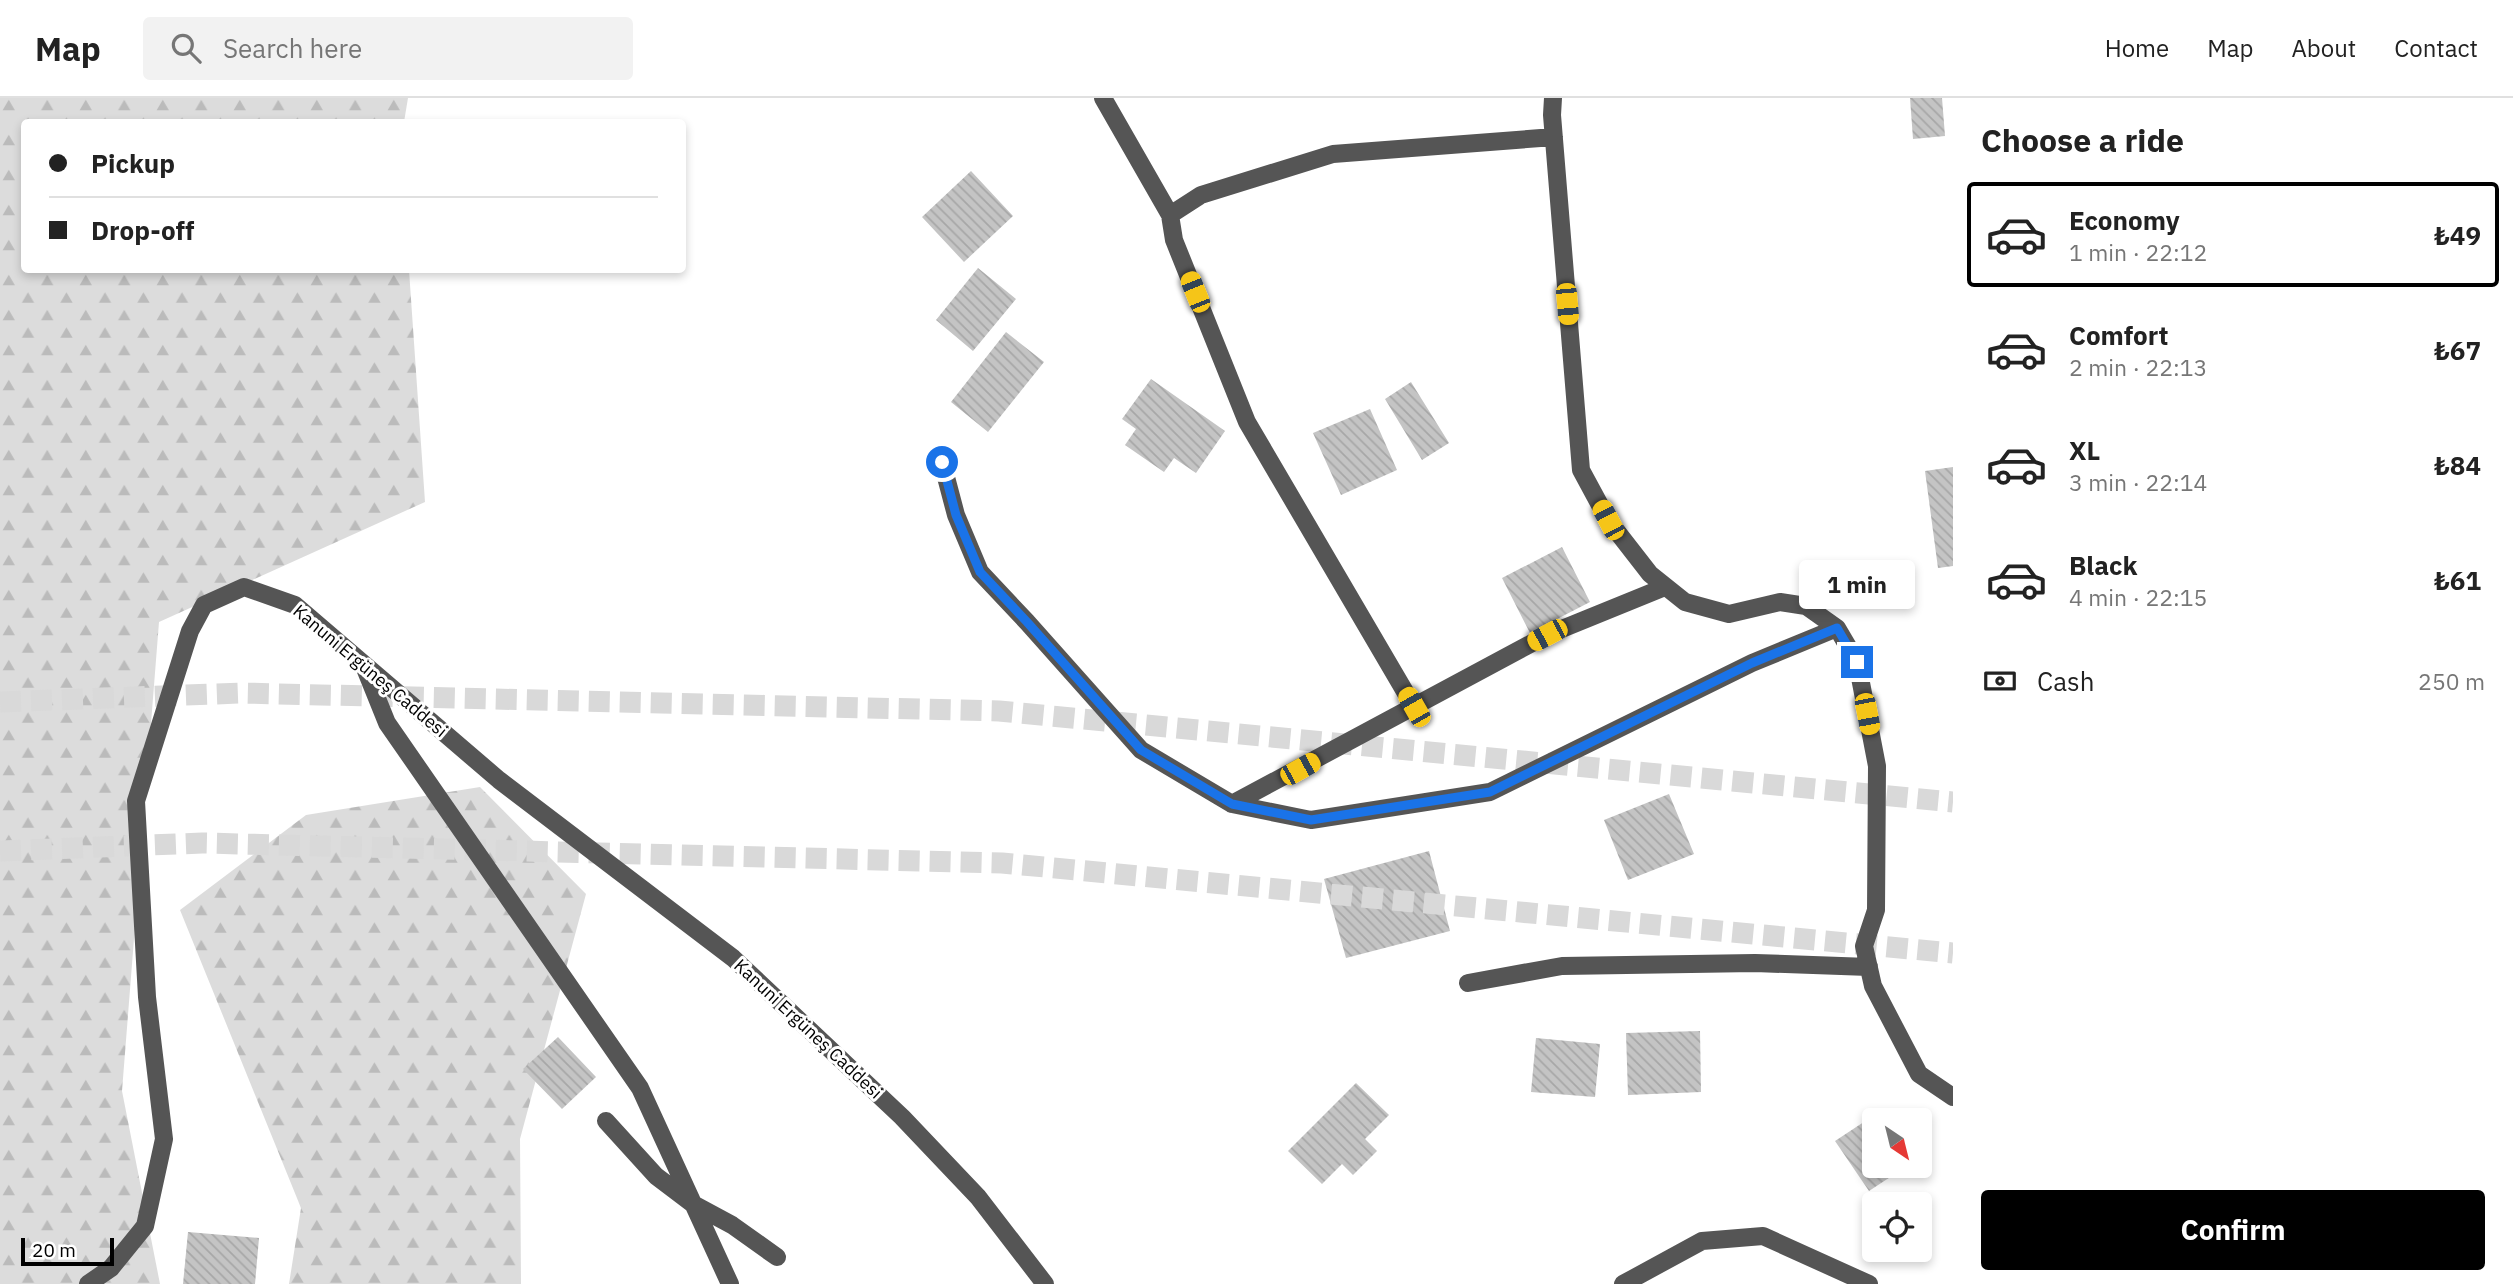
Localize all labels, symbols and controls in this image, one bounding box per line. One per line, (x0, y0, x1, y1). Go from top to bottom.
search box (143, 17, 633, 80)
text: Map (35, 27, 101, 70)
icon: search (167, 29, 205, 67)
text: Search here (223, 31, 362, 65)
text: Home (2105, 32, 2169, 64)
text: Map (2207, 32, 2253, 64)
text: About (2291, 32, 2356, 64)
text: Contact (2394, 32, 2478, 64)
text: Choose a ride (1981, 119, 2184, 161)
text: Pickup (91, 146, 175, 180)
icon: car (1985, 203, 2048, 266)
text: Economy (2069, 203, 2180, 237)
text: Drop-off (91, 213, 194, 247)
text: ₺49 (2434, 218, 2481, 252)
text: 1 min · 22:12 (2069, 237, 2207, 267)
car (1178, 269, 1213, 315)
car (1555, 282, 1580, 326)
icon: car (1985, 318, 2048, 381)
text: Comfort (2069, 318, 2168, 352)
text: ₺67 (2434, 333, 2481, 367)
text: 2 min · 22:13 (2069, 352, 2207, 382)
icon: car (1985, 433, 2048, 496)
text: XL (2069, 433, 2100, 467)
route start (926, 446, 958, 478)
text: ₺84 (2434, 448, 2481, 482)
text: 3 min · 22:14 (2069, 467, 2207, 497)
car (1589, 497, 1628, 543)
icon: car (1985, 548, 2048, 611)
text: Black (2069, 548, 2137, 582)
callout: 1 min (1799, 560, 1915, 610)
text: ₺61 (2434, 563, 2481, 597)
text: 1 min (1827, 569, 1887, 599)
text: 4 min · 22:15 (2069, 582, 2207, 612)
street label: Kanuni Ergüneş Caddesi (288, 599, 452, 742)
car (1524, 616, 1571, 654)
route end (1841, 646, 1873, 678)
icon: cash (1981, 662, 2019, 700)
text: Cash (2037, 664, 2094, 698)
text: 250 m (2418, 666, 2485, 696)
car (1395, 684, 1434, 730)
car (1853, 691, 1882, 737)
car (1277, 750, 1324, 788)
street label: Kanuni Ergüneş Caddesi (729, 954, 887, 1103)
north arrow (1862, 1108, 1932, 1178)
map controls (1862, 1108, 1932, 1262)
button: Confirm (1981, 1190, 2485, 1270)
button: locate (1862, 1192, 1932, 1262)
scale bar (21, 1235, 114, 1267)
text: 20 m (32, 1238, 76, 1262)

